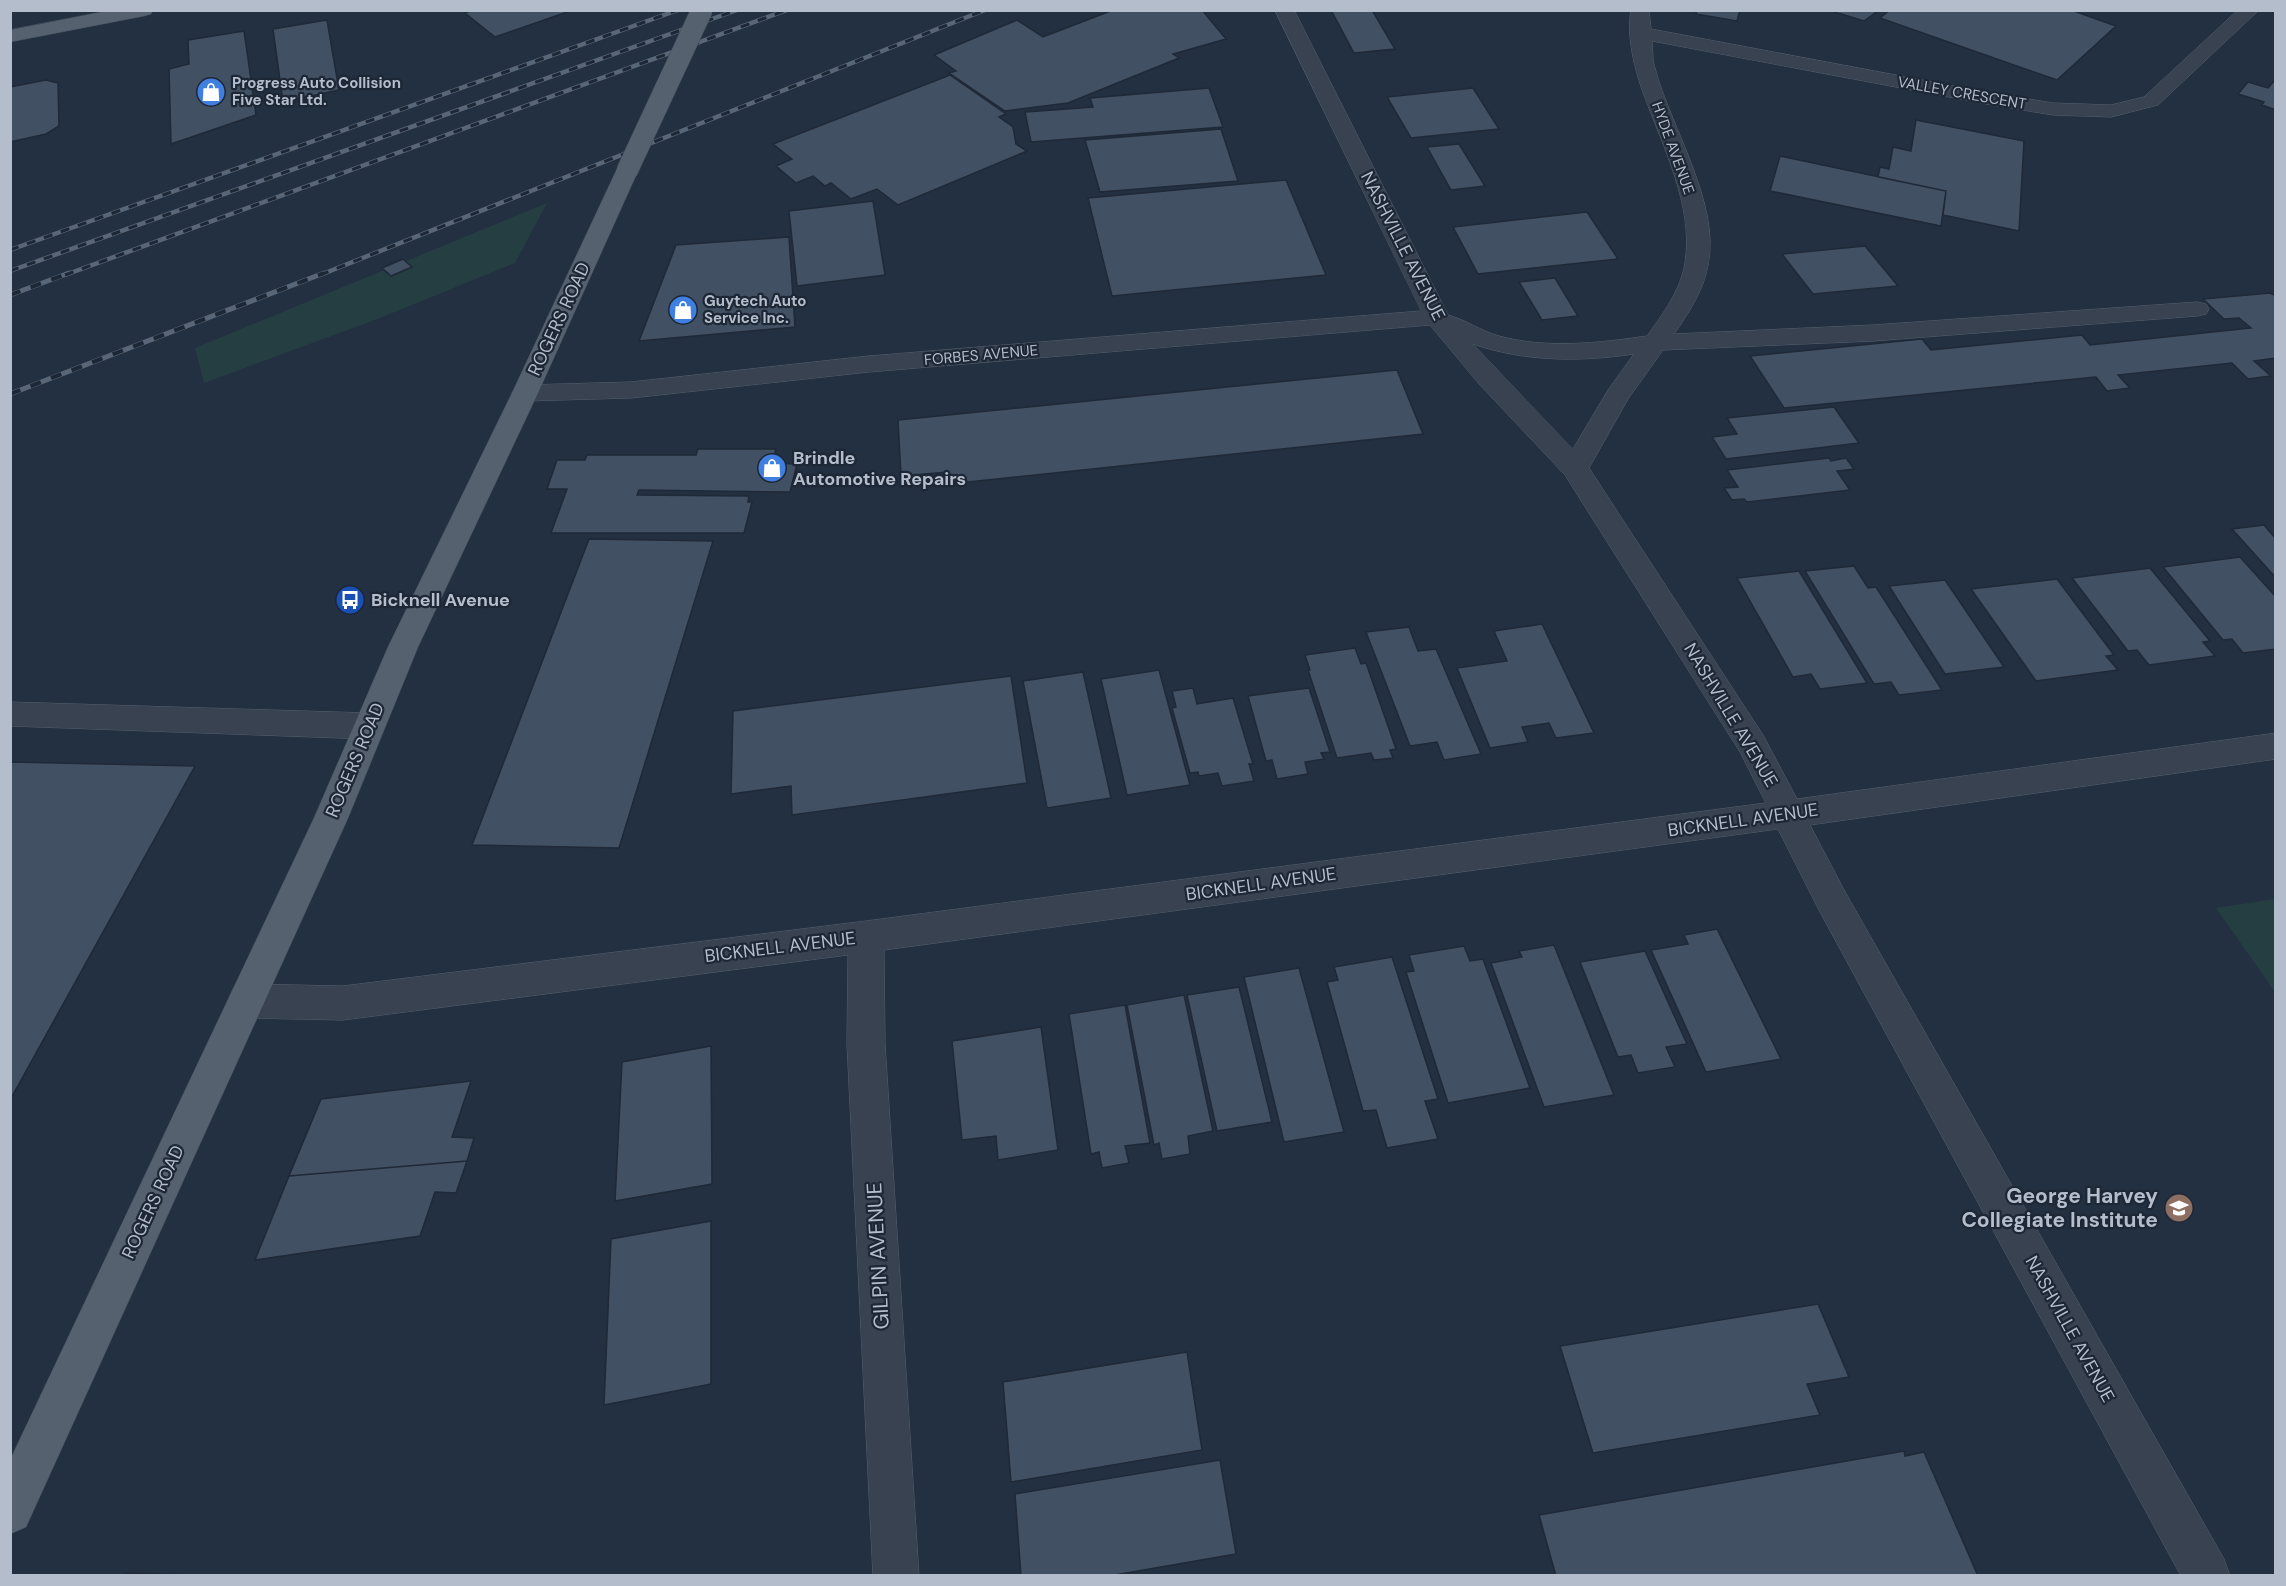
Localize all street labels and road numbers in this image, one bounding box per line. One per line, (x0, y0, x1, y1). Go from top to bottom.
street label: VALLEY CRESCENT (1896, 72, 2028, 114)
street label: HYDE AVENUE (1647, 99, 1699, 197)
street label: NASHVILLE AVENUE (1355, 167, 1451, 325)
street label: ROGERS ROAD (522, 258, 596, 380)
street label: FORBES AVENUE (923, 340, 1039, 370)
street label: NASHVILLE AVENUE (1678, 638, 1784, 792)
street label: ROGERS ROAD (320, 699, 390, 821)
street label: BICKNELL AVENUE (1666, 798, 1820, 842)
street label: BICKNELL AVENUE (1184, 862, 1338, 906)
street label: BICKNELL AVENUE (703, 926, 857, 968)
street label: ROGERS ROAD (116, 1141, 190, 1263)
street label: GILPIN AVENUE (860, 1182, 896, 1330)
street label: NASHVILLE AVENUE (2020, 1251, 2120, 1407)

